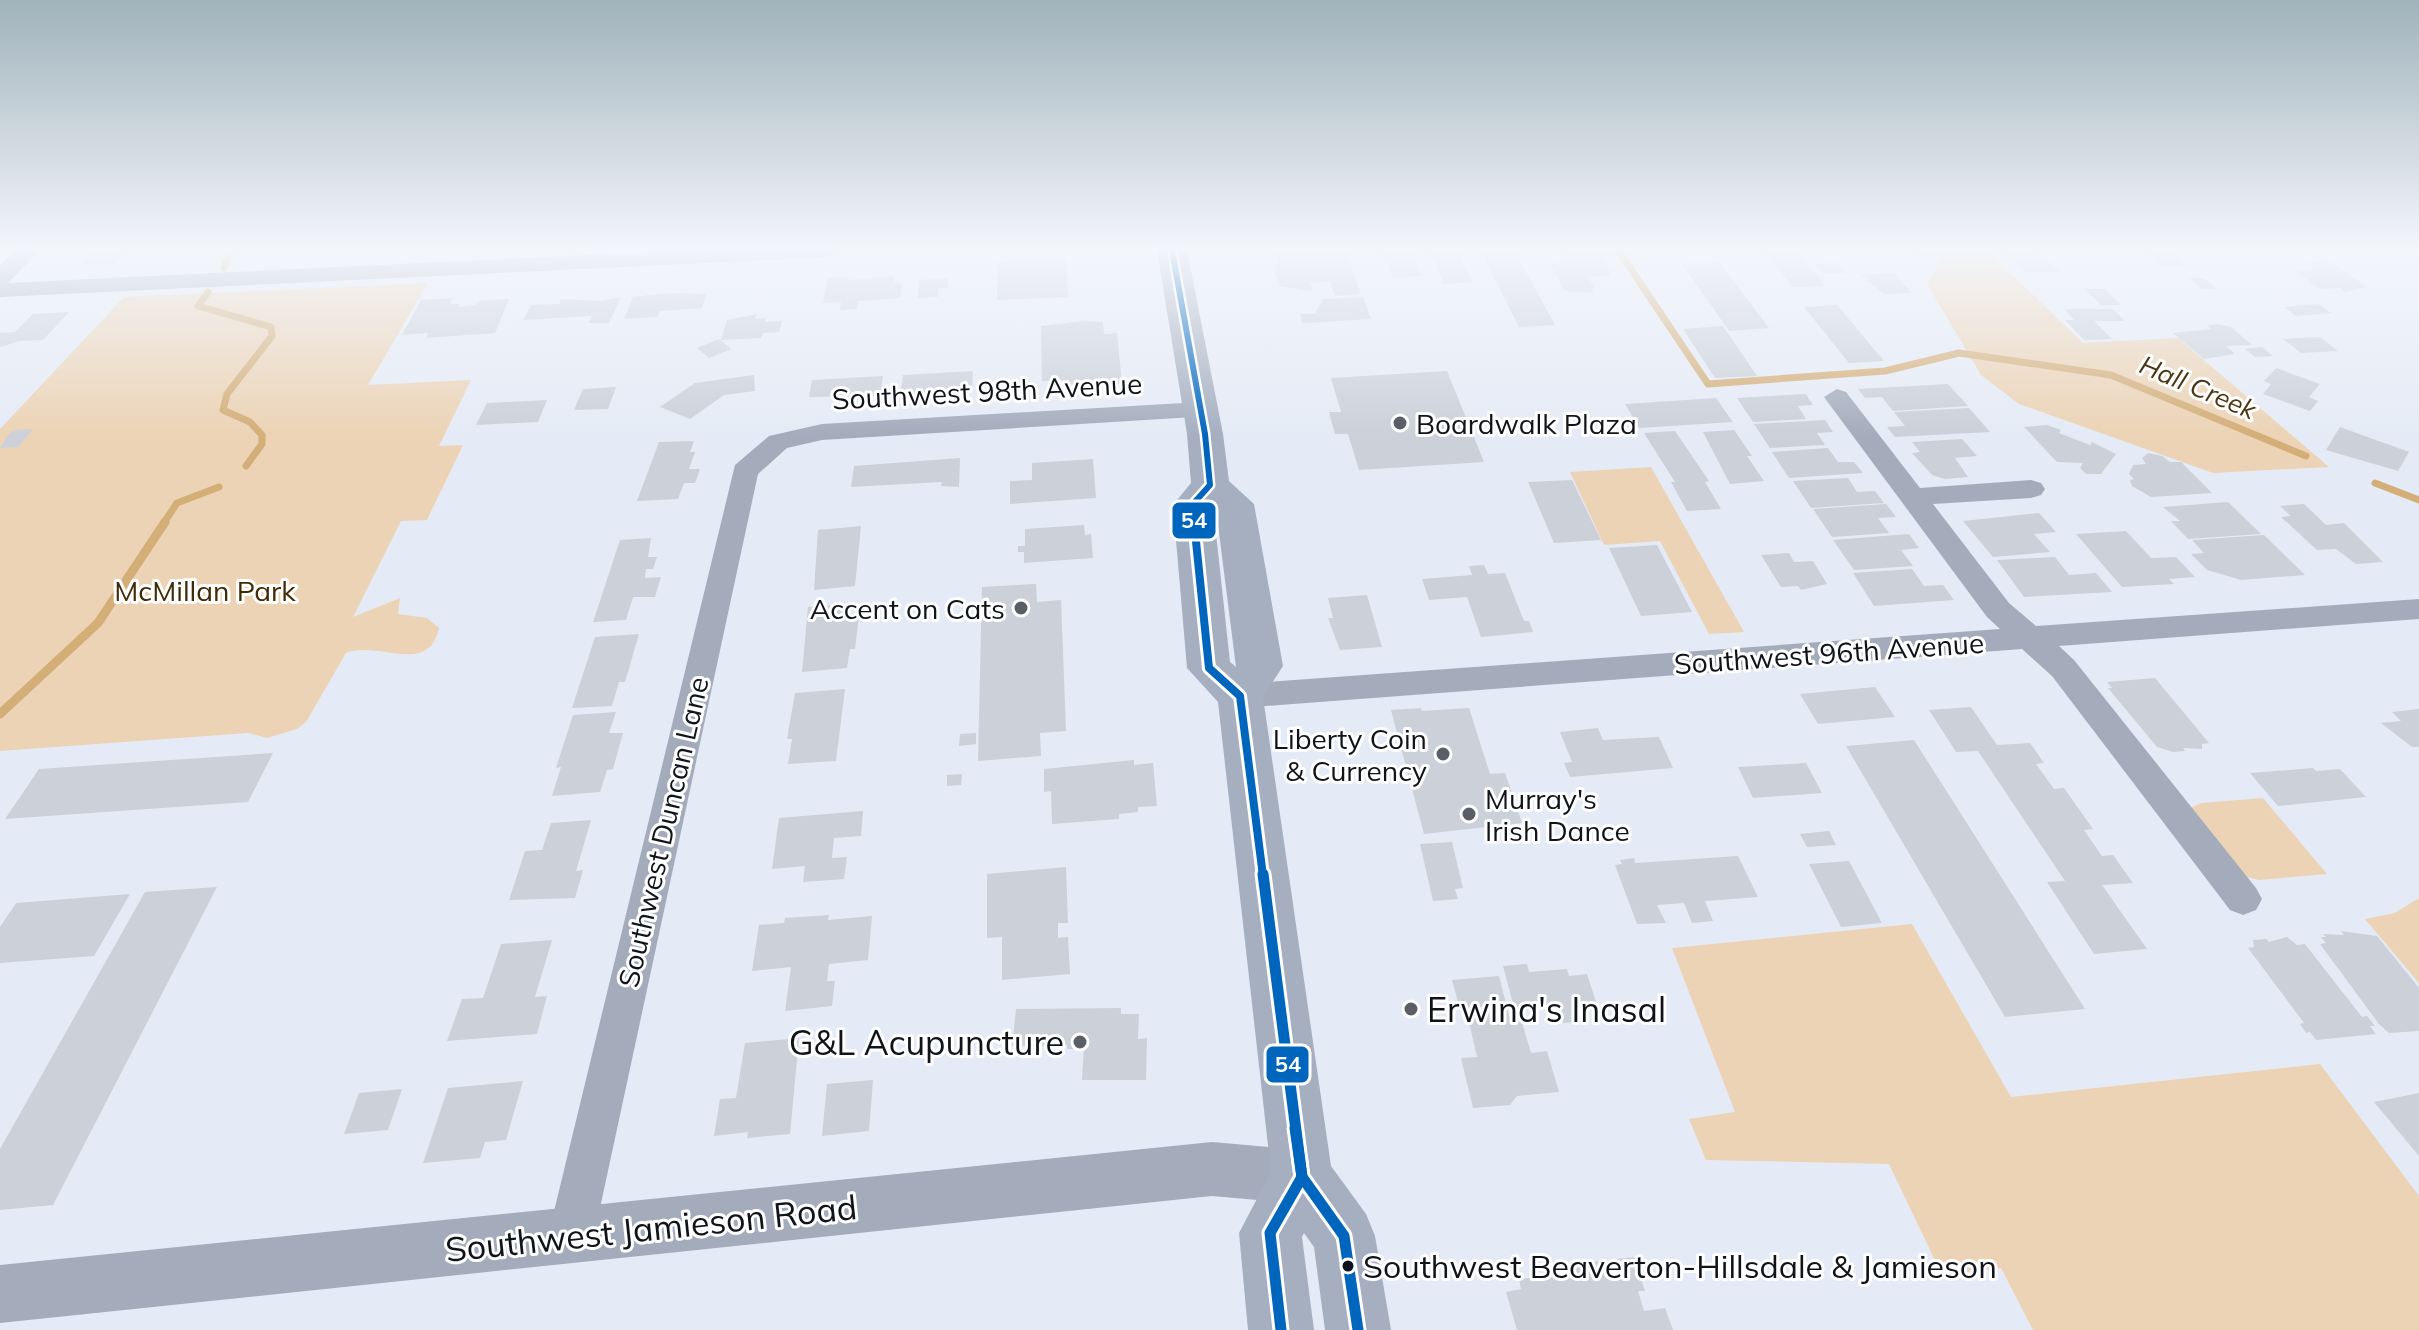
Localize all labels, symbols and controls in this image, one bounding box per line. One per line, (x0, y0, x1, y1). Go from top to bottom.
water label: Hall Creek (2135, 348, 2262, 427)
street label: Southwest 98th Avenue (831, 365, 1143, 417)
place label: Boardwalk Plaza (1416, 406, 1637, 441)
marker: Boardwalk Plaza (1391, 414, 1409, 432)
line badge: 54 (1171, 501, 1217, 540)
text: 54 (1181, 506, 1207, 534)
park label: McMillan Park (114, 573, 296, 608)
place label: Accent on Cats (810, 591, 1005, 626)
marker: Accent on Cats (1012, 599, 1030, 617)
street label: Southwest 96th Avenue (1673, 625, 1985, 681)
street label: Southwest Duncan Lane (610, 673, 716, 991)
place label: Liberty Coin & Currency (1273, 721, 1427, 788)
marker: Liberty Coin & Currency (1434, 745, 1452, 763)
place label: Murray's Irish Dance (1485, 781, 1630, 848)
marker: Murray's Irish Dance (1460, 805, 1478, 823)
place label: Erwina's Inasal (1427, 988, 1666, 1031)
marker: Erwina's Inasal (1402, 1000, 1420, 1018)
place label: G&L Acupuncture (789, 1021, 1064, 1064)
marker: G&L Acupuncture (1071, 1033, 1089, 1051)
line badge: 54 (1265, 1045, 1310, 1084)
text: 54 (1275, 1050, 1301, 1078)
street label: Southwest Jamieson Road (443, 1185, 859, 1271)
place label: Southwest Beaverton-Hillsdale & Jamieson (1363, 1246, 1997, 1286)
marker: Southwest Beaverton-Hillsdale & Jamieson (1340, 1258, 1356, 1274)

